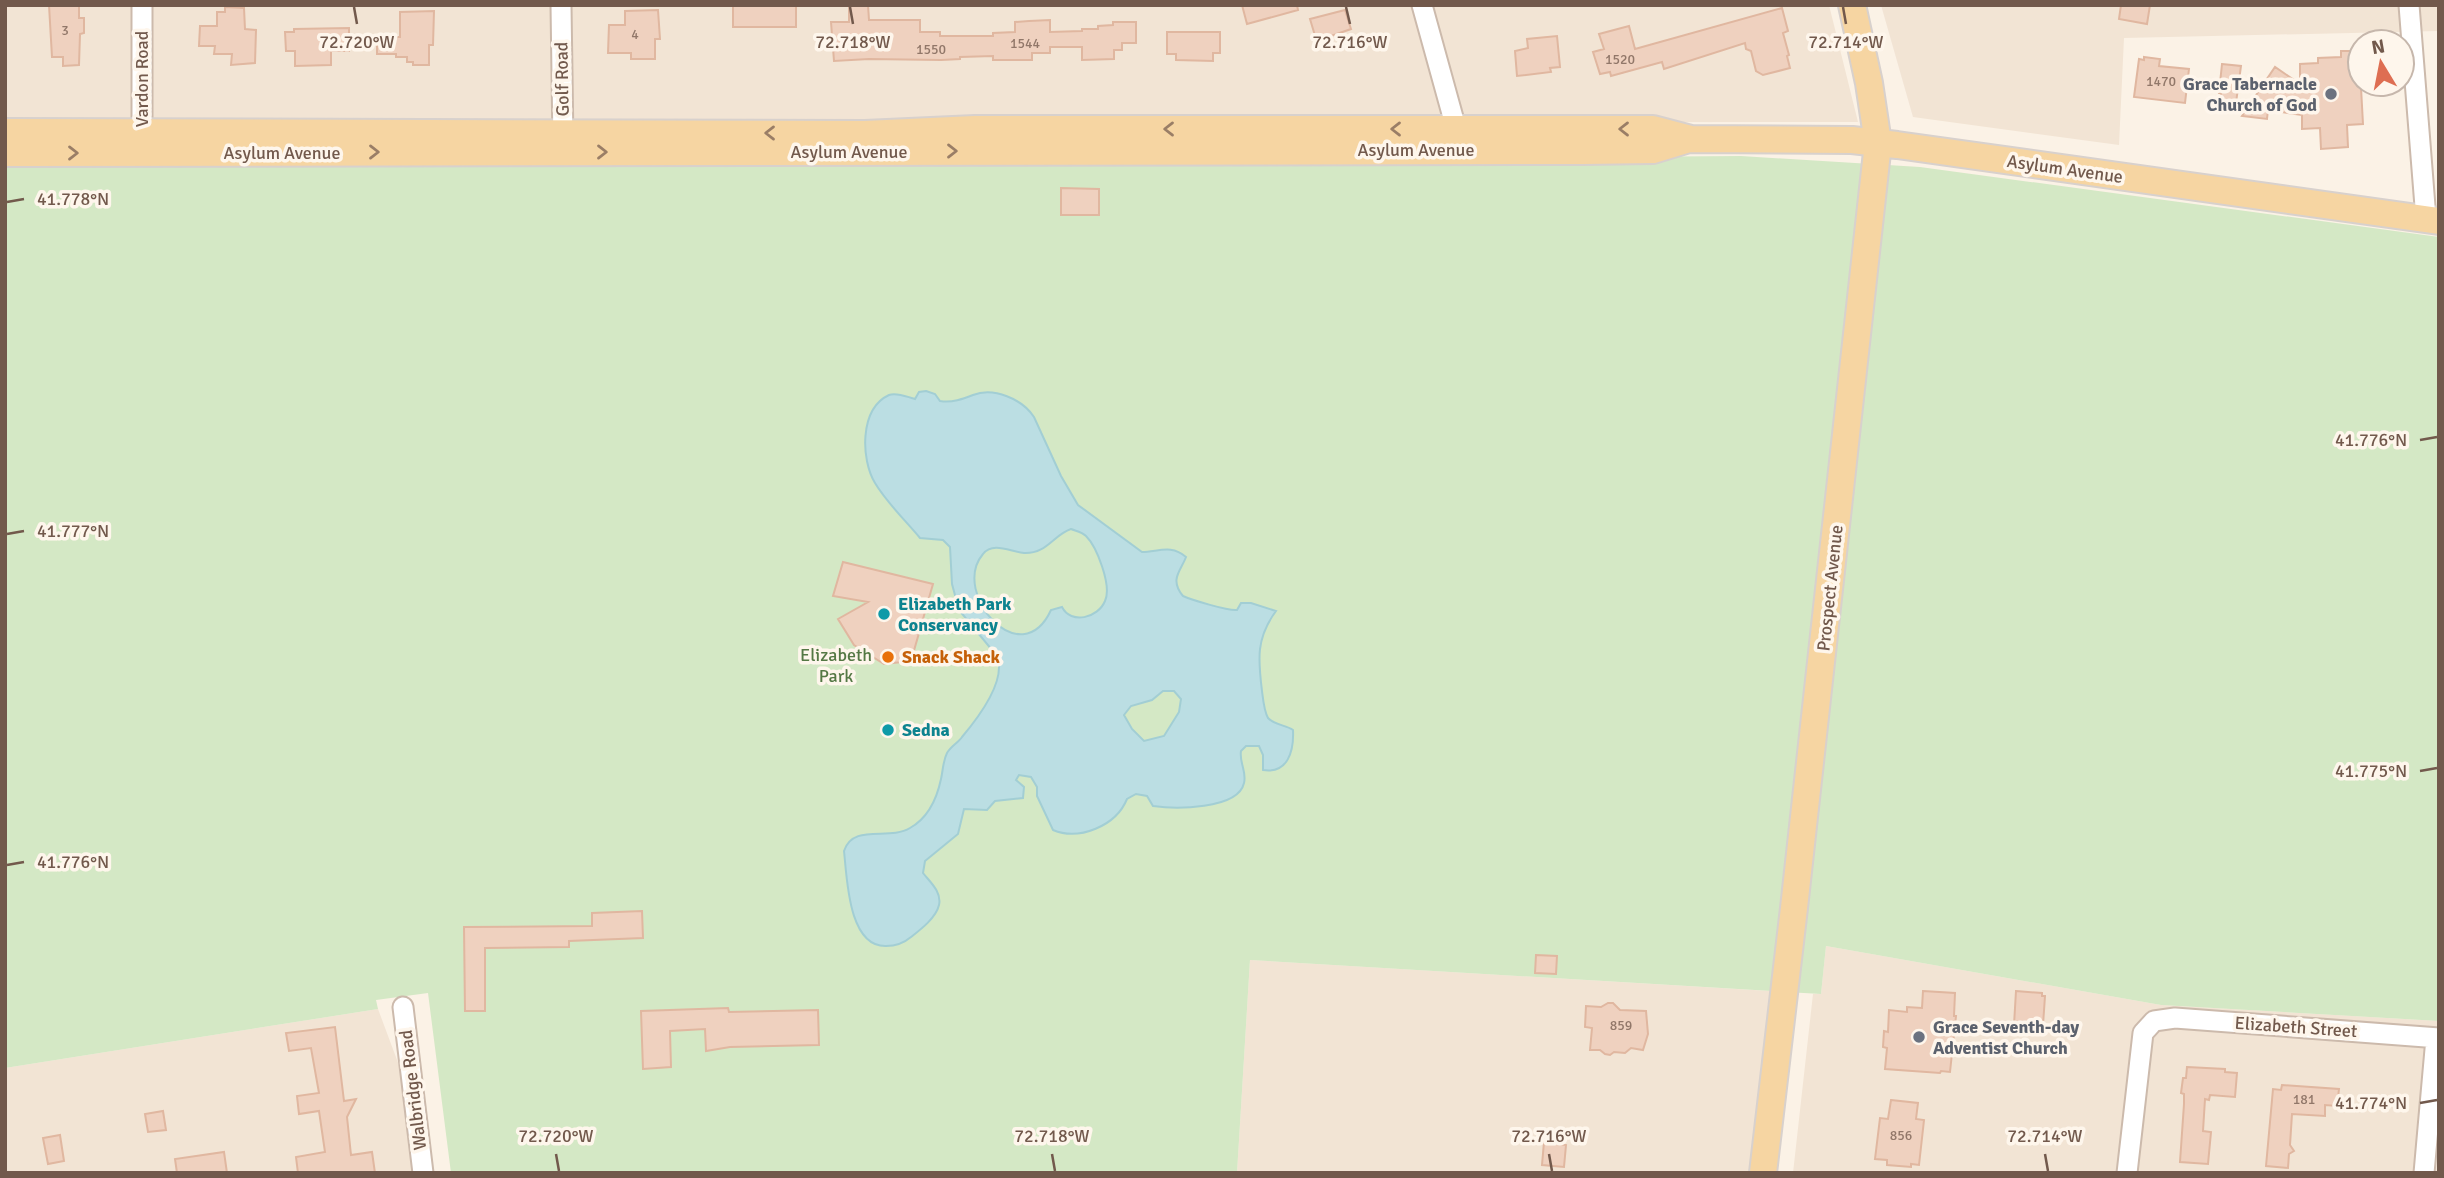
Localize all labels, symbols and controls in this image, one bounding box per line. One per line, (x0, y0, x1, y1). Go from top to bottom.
house number: 3 (61, 22, 69, 39)
house number: 4 (631, 26, 639, 43)
north arrow (2346, 28, 2416, 98)
street label: Vardon Road (131, 31, 153, 127)
text: 72.720°W (319, 31, 395, 53)
text: 72.718°W (815, 31, 891, 53)
text: 72.716°W (1312, 31, 1388, 53)
text: 72.714°W (1808, 31, 1884, 53)
text: N (2370, 34, 2387, 60)
house number: 1544 (1010, 35, 1041, 52)
house number: 1550 (916, 41, 946, 58)
street label: Golf Road (550, 42, 574, 116)
house number: 1520 (1605, 51, 1635, 68)
house number: 1470 (2146, 73, 2176, 90)
place label: Grace Tabernacle Church of God (2183, 73, 2317, 116)
marker: Grace Tabernacle Church of God (2323, 86, 2339, 102)
one-way arrow (1163, 121, 1173, 137)
one-way arrow (1390, 121, 1401, 137)
one-way arrow (1618, 121, 1628, 137)
one-way arrow (764, 125, 774, 141)
street label: Asylum Avenue (1358, 139, 1474, 161)
street label: Asylum Avenue (791, 141, 907, 163)
street label: Asylum Avenue (224, 142, 340, 164)
one-way arrow (947, 143, 958, 159)
one-way arrow (370, 144, 380, 160)
one-way arrow (597, 144, 608, 160)
one-way arrow (69, 145, 79, 161)
street label: Asylum Avenue (2006, 150, 2124, 188)
text: 41.778°N (37, 188, 109, 210)
text: 41.776°N (2335, 429, 2407, 451)
text: 41.777°N (37, 520, 109, 542)
street label: Prospect Avenue (1812, 524, 1848, 652)
place label: Elizabeth Park Conservancy (898, 593, 1012, 636)
marker: Elizabeth Park Conservancy (876, 606, 892, 622)
park label: Elizabeth Park (800, 644, 872, 687)
place label: Snack Shack (902, 646, 1000, 668)
marker: Snack Shack (880, 649, 896, 665)
place label: Sedna (902, 719, 950, 741)
marker: Sedna (880, 722, 896, 738)
text: 41.775°N (2335, 760, 2407, 782)
text: 41.776°N (37, 851, 109, 873)
street label: Elizabeth Street (2234, 1012, 2358, 1042)
place label: Grace Seventh-day Adventist Church (1933, 1016, 2079, 1059)
house number: 859 (1610, 1017, 1632, 1034)
street label: Walbridge Road (395, 1029, 431, 1151)
marker: Grace Seventh-day Adventist Church (1911, 1029, 1927, 1045)
house number: 181 (2293, 1091, 2315, 1108)
text: 41.774°N (2335, 1092, 2407, 1114)
text: 72.720°W (518, 1125, 594, 1147)
text: 72.718°W (1014, 1125, 1090, 1147)
text: 72.716°W (1511, 1125, 1587, 1147)
text: 72.714°W (2007, 1125, 2083, 1147)
house number: 856 (1890, 1127, 1912, 1144)

